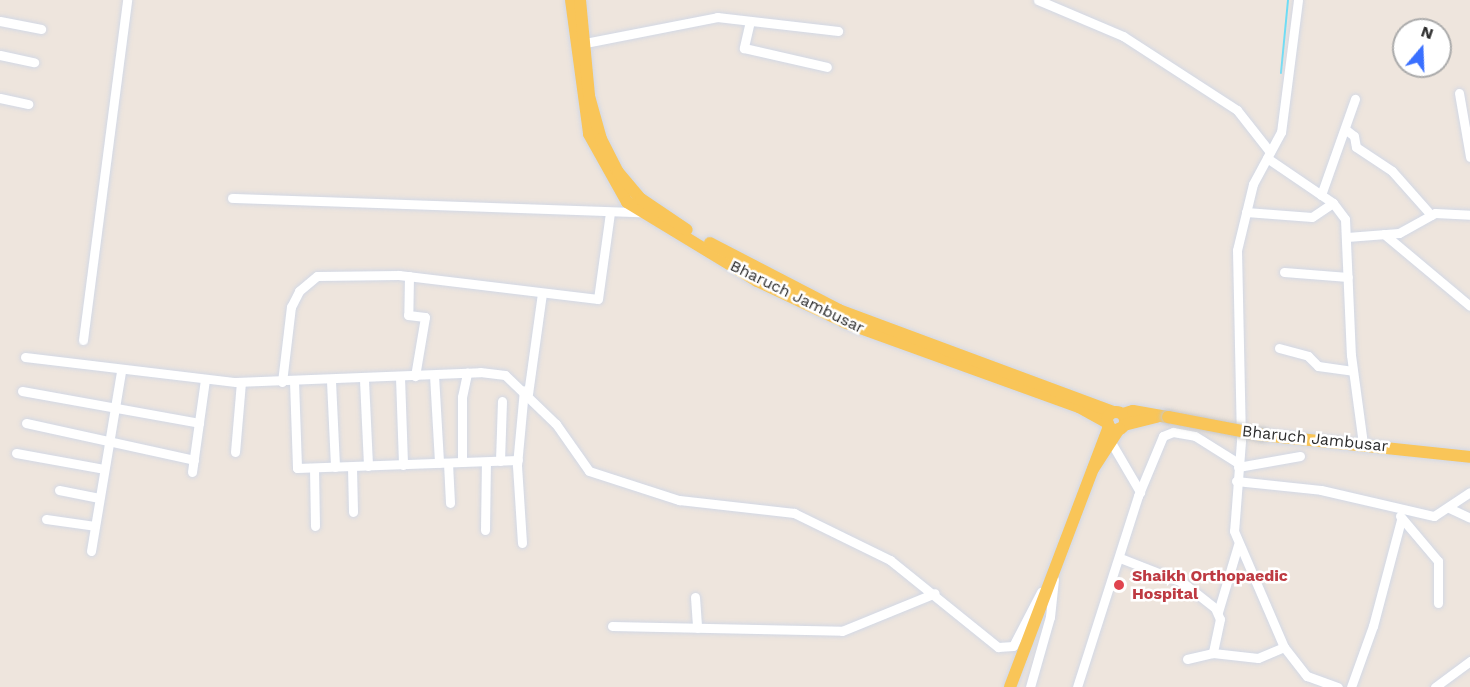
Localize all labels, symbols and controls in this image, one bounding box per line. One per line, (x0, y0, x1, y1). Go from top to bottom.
north arrow (1392, 18, 1452, 78)
text: N (1419, 21, 1436, 43)
street label: Bharuch Jambusar (727, 256, 867, 338)
street label: Bharuch Jambusar (1241, 422, 1389, 456)
place label: Shaikh Orthopaedic Hospital (1132, 566, 1288, 604)
marker: Shaikh Orthopaedic Hospital (1110, 576, 1128, 594)

